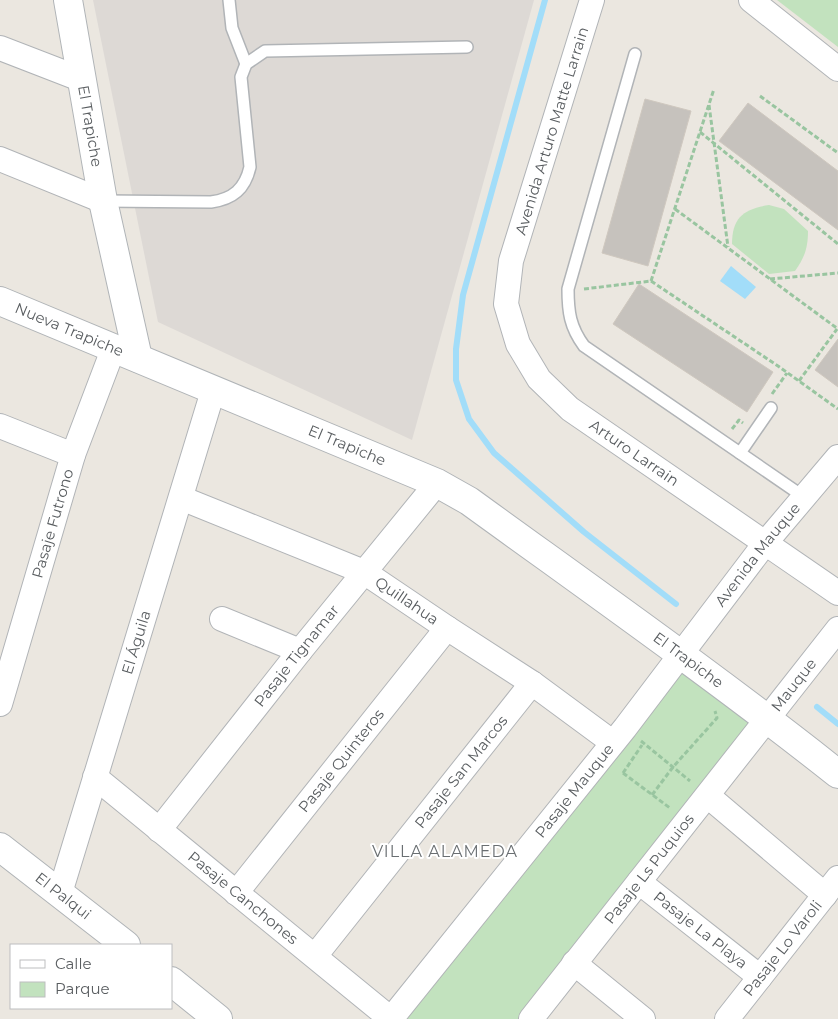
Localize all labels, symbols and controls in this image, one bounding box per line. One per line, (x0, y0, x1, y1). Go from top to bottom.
street label: Avenida Arturo Matte Larrain (511, 24, 592, 237)
street label: El Trapiche (74, 84, 107, 168)
street label: Nueva Trapiche (12, 298, 127, 360)
street label: Arturo Larrain (586, 415, 683, 490)
street label: El Trapiche (306, 420, 389, 470)
street label: Pasaje Futrono (27, 467, 77, 580)
street label: Avenida Mauque (710, 499, 804, 610)
street label: Quillahua (372, 572, 443, 629)
street label: Pasaje Tignamar (250, 601, 343, 710)
street label: El Águila (117, 608, 155, 677)
street label: El Trapiche (650, 628, 727, 692)
street label: Mauque (767, 654, 820, 715)
street label: Pasaje Quinteros (294, 705, 388, 816)
street label: Pasaje San Marcos (410, 711, 512, 832)
street label: Pasaje Mauque (530, 740, 618, 842)
street label: Pasaje Ls Puquios (600, 810, 698, 927)
district label: VILLA ALAMEDA (372, 842, 518, 861)
street label: Pasaje Canchones (184, 847, 302, 948)
street label: El Palqui (32, 868, 95, 923)
street label: Pasaje La Playa (650, 887, 752, 973)
street label: Pasaje Lo Varoli (739, 896, 826, 1000)
legend (10, 944, 172, 1009)
text: Calle (55, 954, 92, 973)
text: Parque (55, 979, 110, 998)

